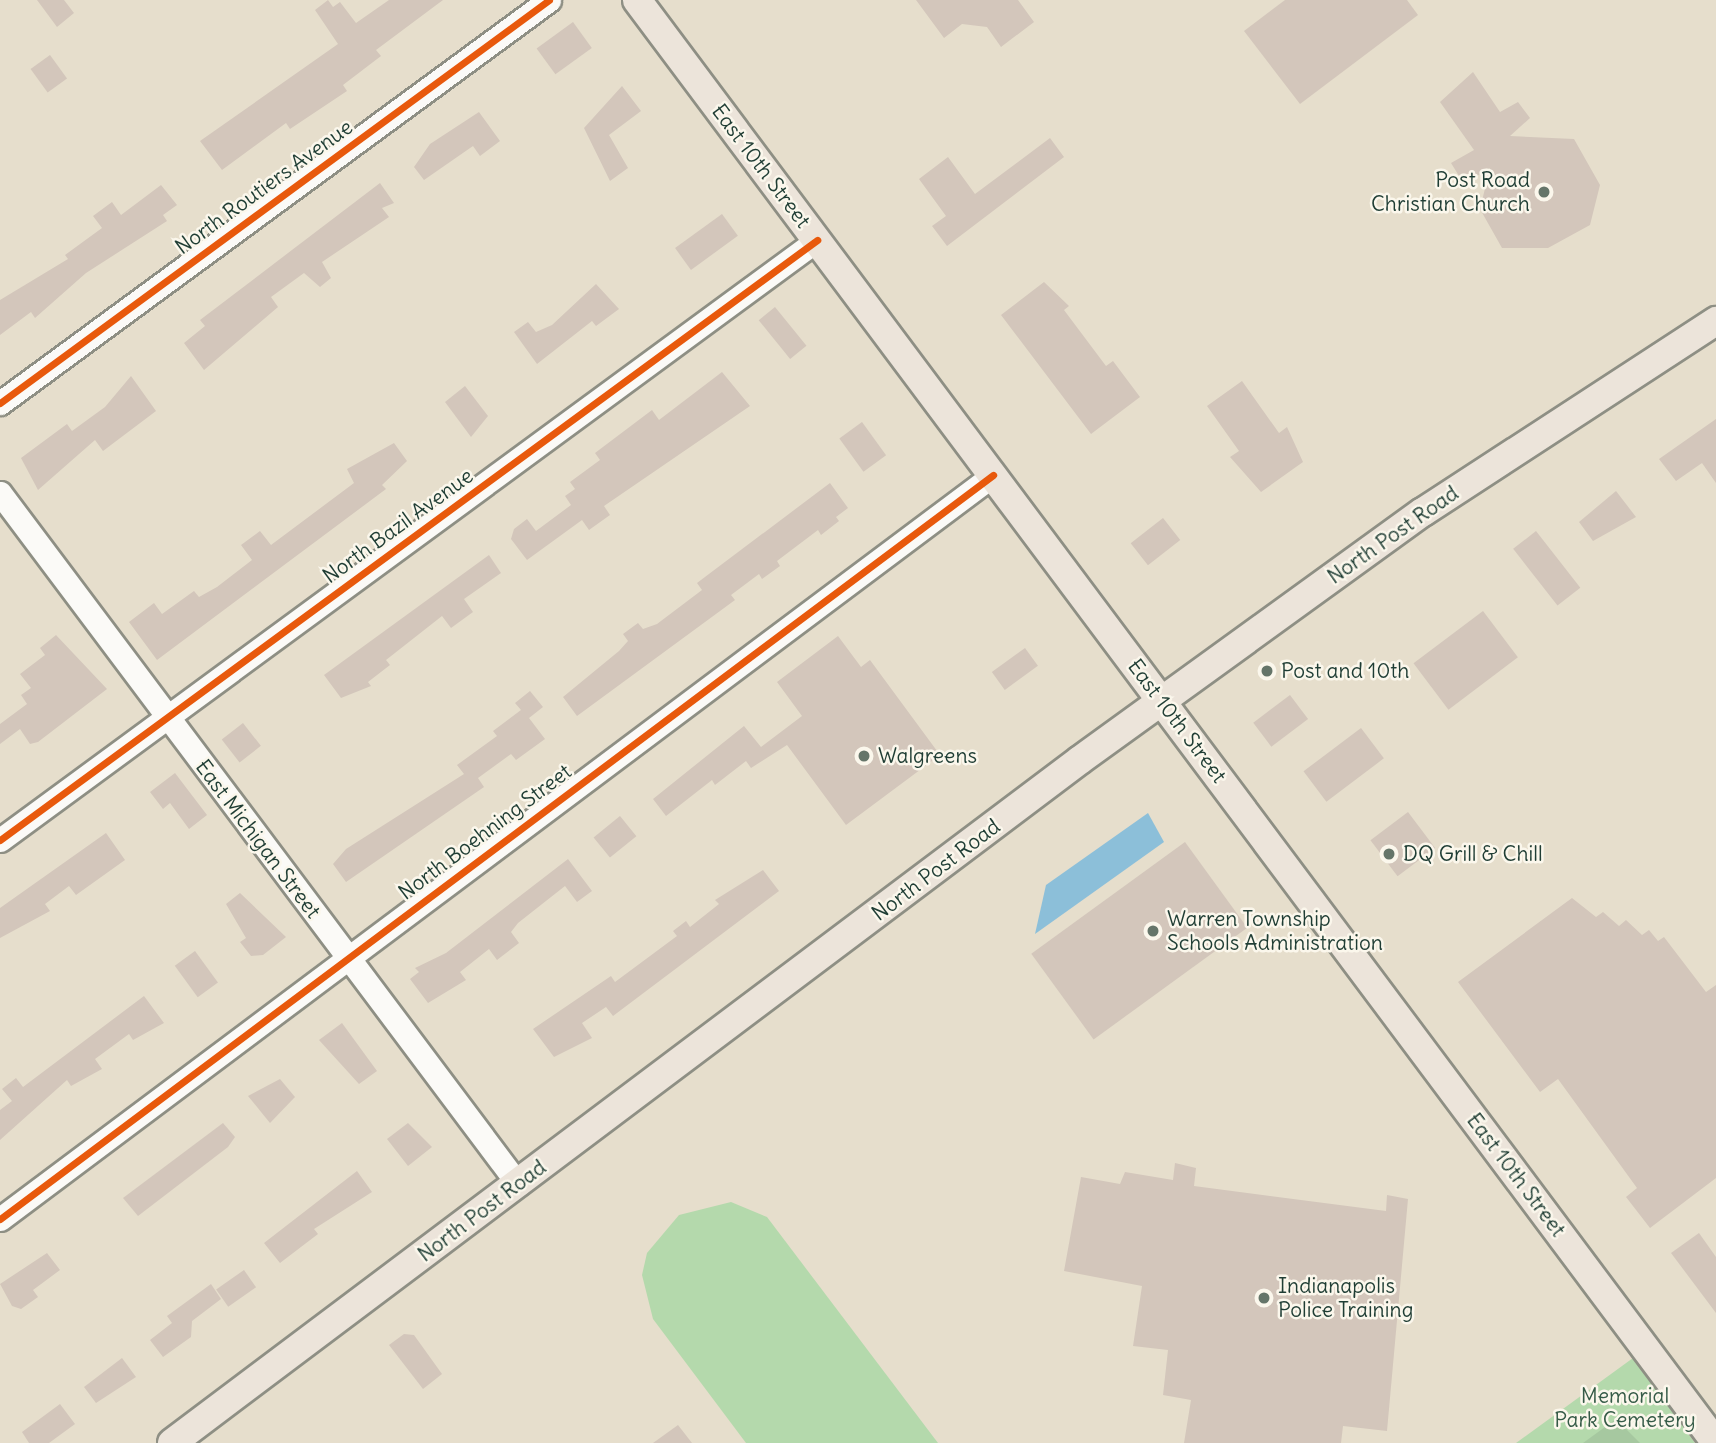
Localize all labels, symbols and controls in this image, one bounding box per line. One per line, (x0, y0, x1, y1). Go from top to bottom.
street label: East 10th Street (706, 99, 816, 233)
street label: North Routiers Avenue (171, 114, 357, 260)
place label: Post Road Christian Church (1371, 167, 1530, 217)
marker: Post Road Christian Church (1536, 184, 1552, 200)
street label: North Bazil Avenue (318, 463, 478, 589)
street label: North Post Road (1323, 481, 1463, 589)
street label: East 10th Street (1122, 654, 1232, 788)
place label: Post and 10th (1281, 658, 1409, 684)
marker: Post and 10th (1259, 663, 1275, 679)
place label: Walgreens (878, 743, 977, 769)
marker: Walgreens (856, 748, 872, 764)
street label: East Michigan Street (190, 755, 326, 923)
street label: North Boehning Street (394, 759, 576, 905)
street label: North Post Road (867, 814, 1005, 926)
place label: DQ Grill & Chill (1403, 841, 1543, 867)
marker: DQ Grill & Chill (1381, 846, 1397, 862)
place label: Warren Township Schools Administration (1167, 906, 1383, 956)
marker: Warren Township Schools Administration (1145, 923, 1161, 939)
street label: East 10th Street (1461, 1108, 1571, 1242)
street label: North Post Road (413, 1155, 551, 1267)
place label: Indianapolis Police Training (1278, 1273, 1413, 1323)
marker: Indianapolis Police Training (1256, 1290, 1272, 1306)
park label: Memorial Park Cemetery (1554, 1383, 1696, 1433)

